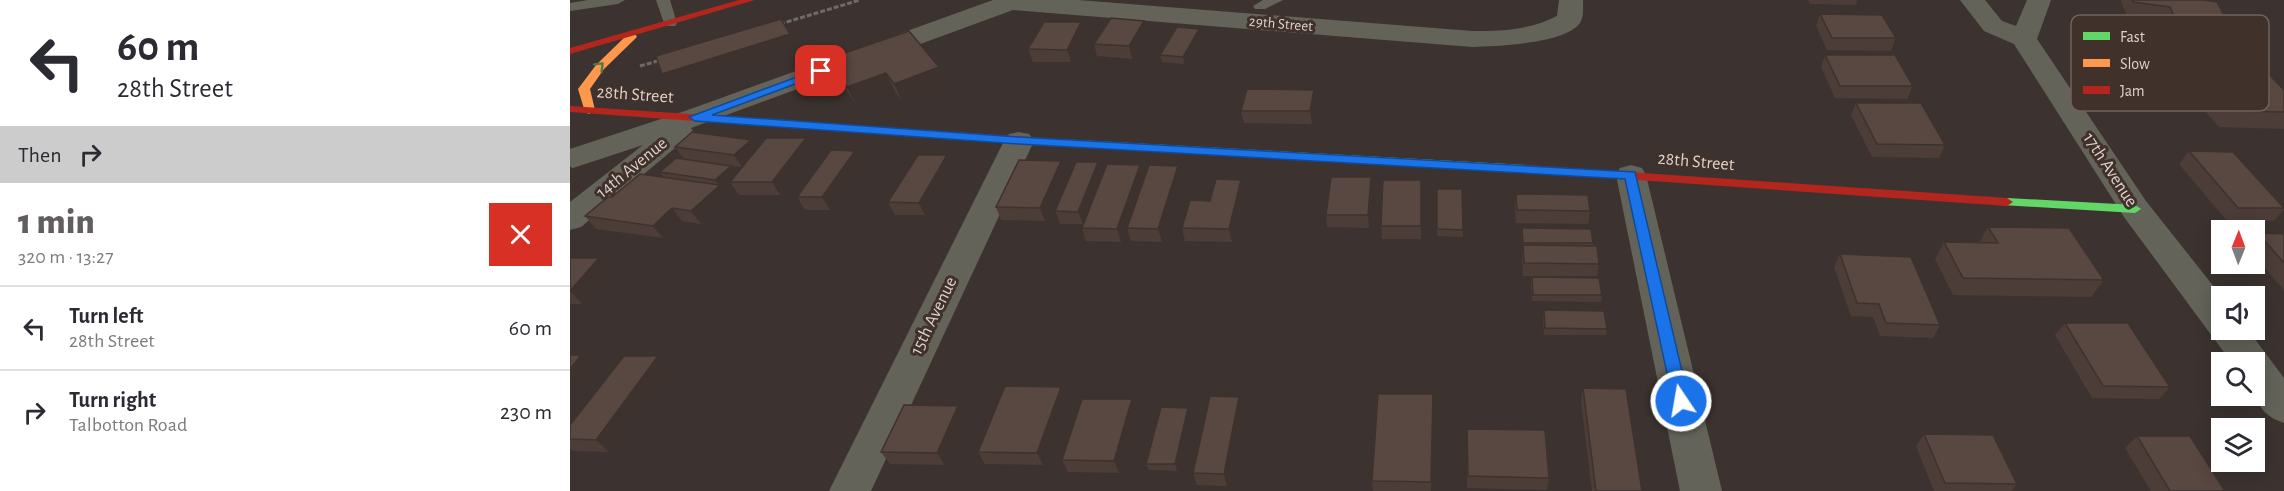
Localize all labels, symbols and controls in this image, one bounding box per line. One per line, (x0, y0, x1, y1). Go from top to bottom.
street label: 29th Street (1248, 14, 1314, 34)
legend (2071, 15, 2269, 111)
icon: left (18, 24, 96, 102)
text: 60 m (117, 26, 199, 68)
text: Fast (2120, 29, 2145, 45)
pin (795, 45, 846, 96)
icon: arrive (804, 54, 837, 87)
text: Slow (2120, 56, 2150, 72)
one-way arrow (593, 63, 604, 74)
text: 28th Street (117, 75, 233, 102)
street label: 28th Street (596, 83, 674, 107)
text: Jam (2120, 83, 2145, 99)
street label: 17th Avenue (2080, 130, 2140, 210)
street label: 14th Avenue (593, 134, 671, 202)
icon: right (74, 138, 107, 171)
text: Then (18, 144, 62, 166)
street label: 28th Street (1657, 150, 1735, 174)
button: close (489, 203, 552, 266)
text: 1 min (18, 204, 95, 240)
north arrow (2211, 220, 2265, 274)
map controls (2211, 220, 2265, 472)
text: 320 m · 13:27 (18, 247, 114, 267)
street label: 15th Avenue (907, 274, 961, 358)
button: sound (2211, 286, 2265, 340)
text: Turn left (69, 305, 143, 327)
icon: left (18, 312, 51, 345)
text: 60 m (509, 317, 552, 339)
text: 28th Street (69, 331, 155, 351)
button: search (2211, 352, 2265, 406)
position arrow (1649, 369, 1713, 433)
text: Turn right (69, 389, 156, 411)
icon: right (18, 396, 51, 429)
text: 230 m (500, 401, 552, 423)
text: Talbotton Road (69, 415, 187, 435)
button: layers (2211, 418, 2265, 472)

